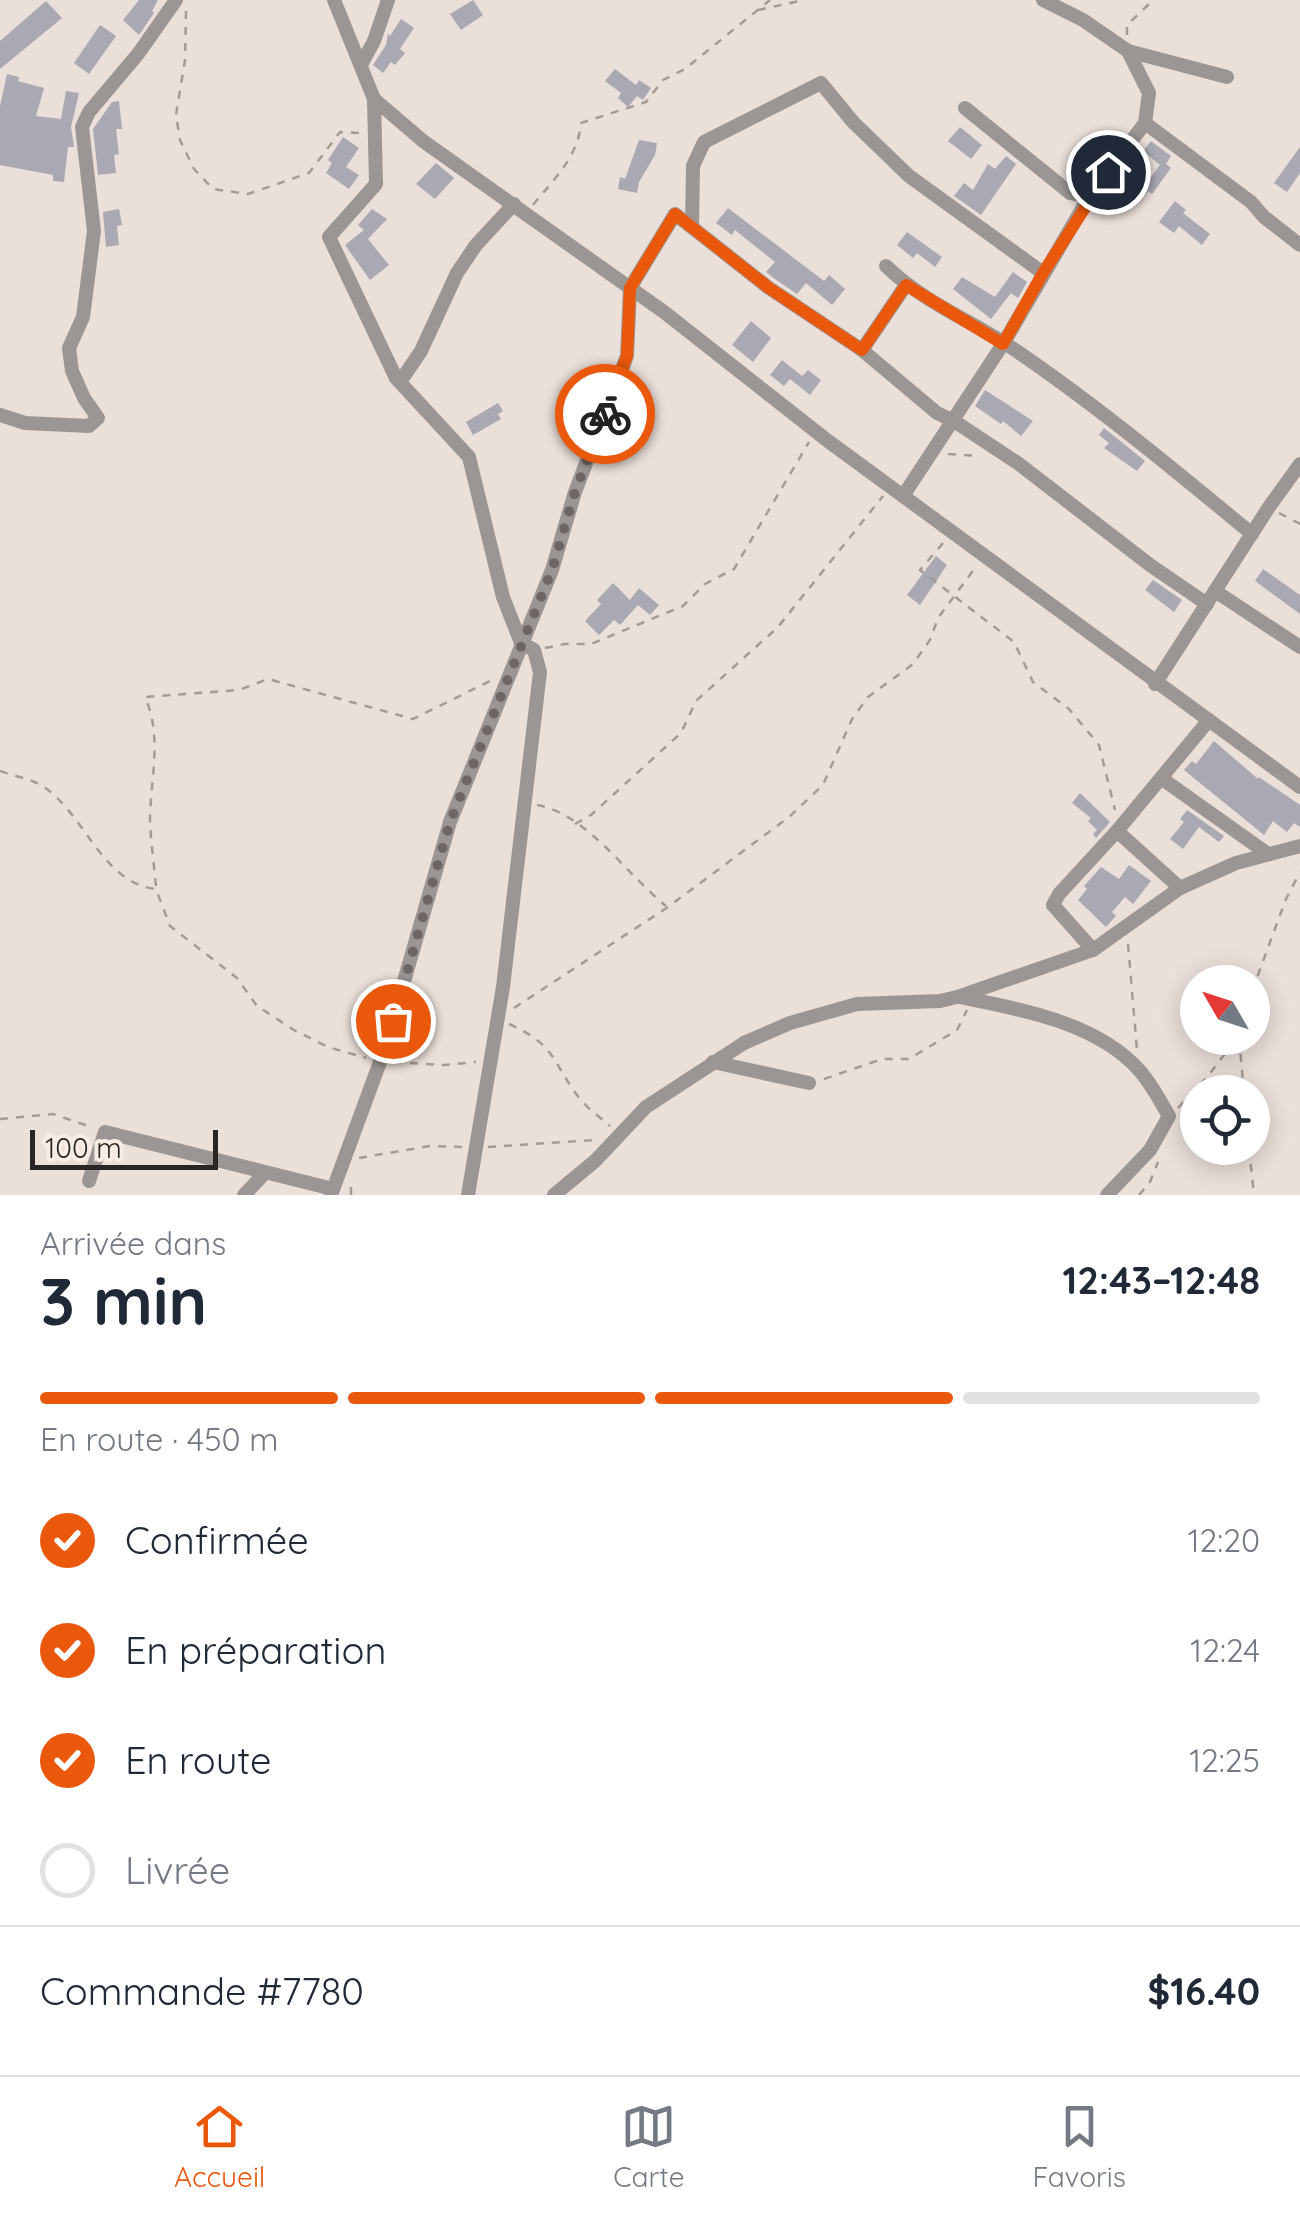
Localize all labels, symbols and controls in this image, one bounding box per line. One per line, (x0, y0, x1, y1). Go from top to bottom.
pin (1066, 130, 1151, 215)
icon: home (1081, 145, 1136, 200)
courier (555, 364, 655, 464)
icon: bike (578, 387, 633, 442)
north arrow (1180, 965, 1270, 1055)
map controls (1180, 965, 1270, 1165)
pin (351, 979, 436, 1064)
icon: bag (366, 994, 421, 1049)
button: locate (1180, 1075, 1270, 1165)
scale bar (30, 1125, 218, 1170)
text: 100 m (45, 1130, 122, 1165)
text: Arrivée dans (40, 1223, 226, 1263)
text: 12:43–12:48 (1062, 1256, 1260, 1304)
text: 3 min (40, 1260, 207, 1341)
text: En route · 450 m (40, 1419, 279, 1459)
icon: check (40, 1513, 95, 1568)
text: Confirmée (125, 1516, 309, 1564)
text: 12:20 (1188, 1520, 1260, 1560)
icon: check (40, 1623, 95, 1678)
text: En préparation (125, 1626, 386, 1674)
text: 12:24 (1190, 1630, 1260, 1670)
icon: check (40, 1733, 95, 1788)
text: En route (125, 1736, 271, 1784)
text: 12:25 (1189, 1740, 1260, 1780)
text: Livrée (125, 1846, 230, 1894)
text: Commande #7780 (40, 1967, 364, 2015)
text: $16.40 (1148, 1967, 1260, 2015)
tab: Accueil (174, 2099, 265, 2194)
tab: Carte (613, 2099, 685, 2194)
tab: Favoris (1033, 2099, 1126, 2194)

